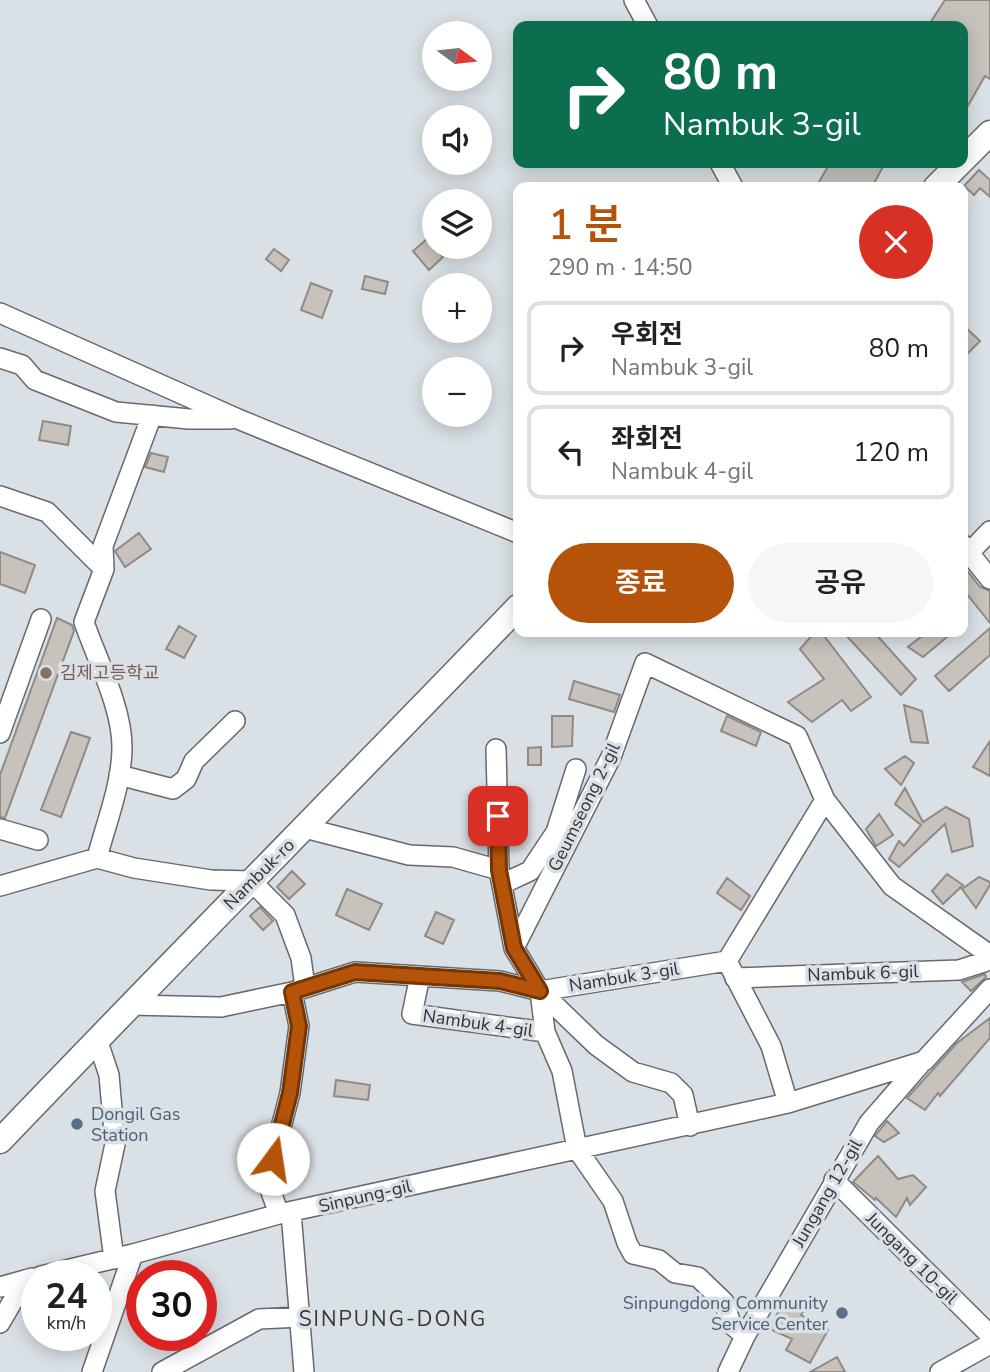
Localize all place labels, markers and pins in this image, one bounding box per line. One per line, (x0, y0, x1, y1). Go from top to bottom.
place label: 김제고등학교 (60, 661, 159, 685)
marker: 김제고등학교 (38, 665, 54, 681)
pin (468, 786, 528, 846)
place label: Dongil Gas Station (91, 1102, 181, 1147)
marker: Dongil Gas Station (69, 1116, 85, 1132)
place label: Sinpungdong Community Service Center (623, 1291, 829, 1336)
marker: Sinpungdong Community Service Center (834, 1305, 850, 1321)

